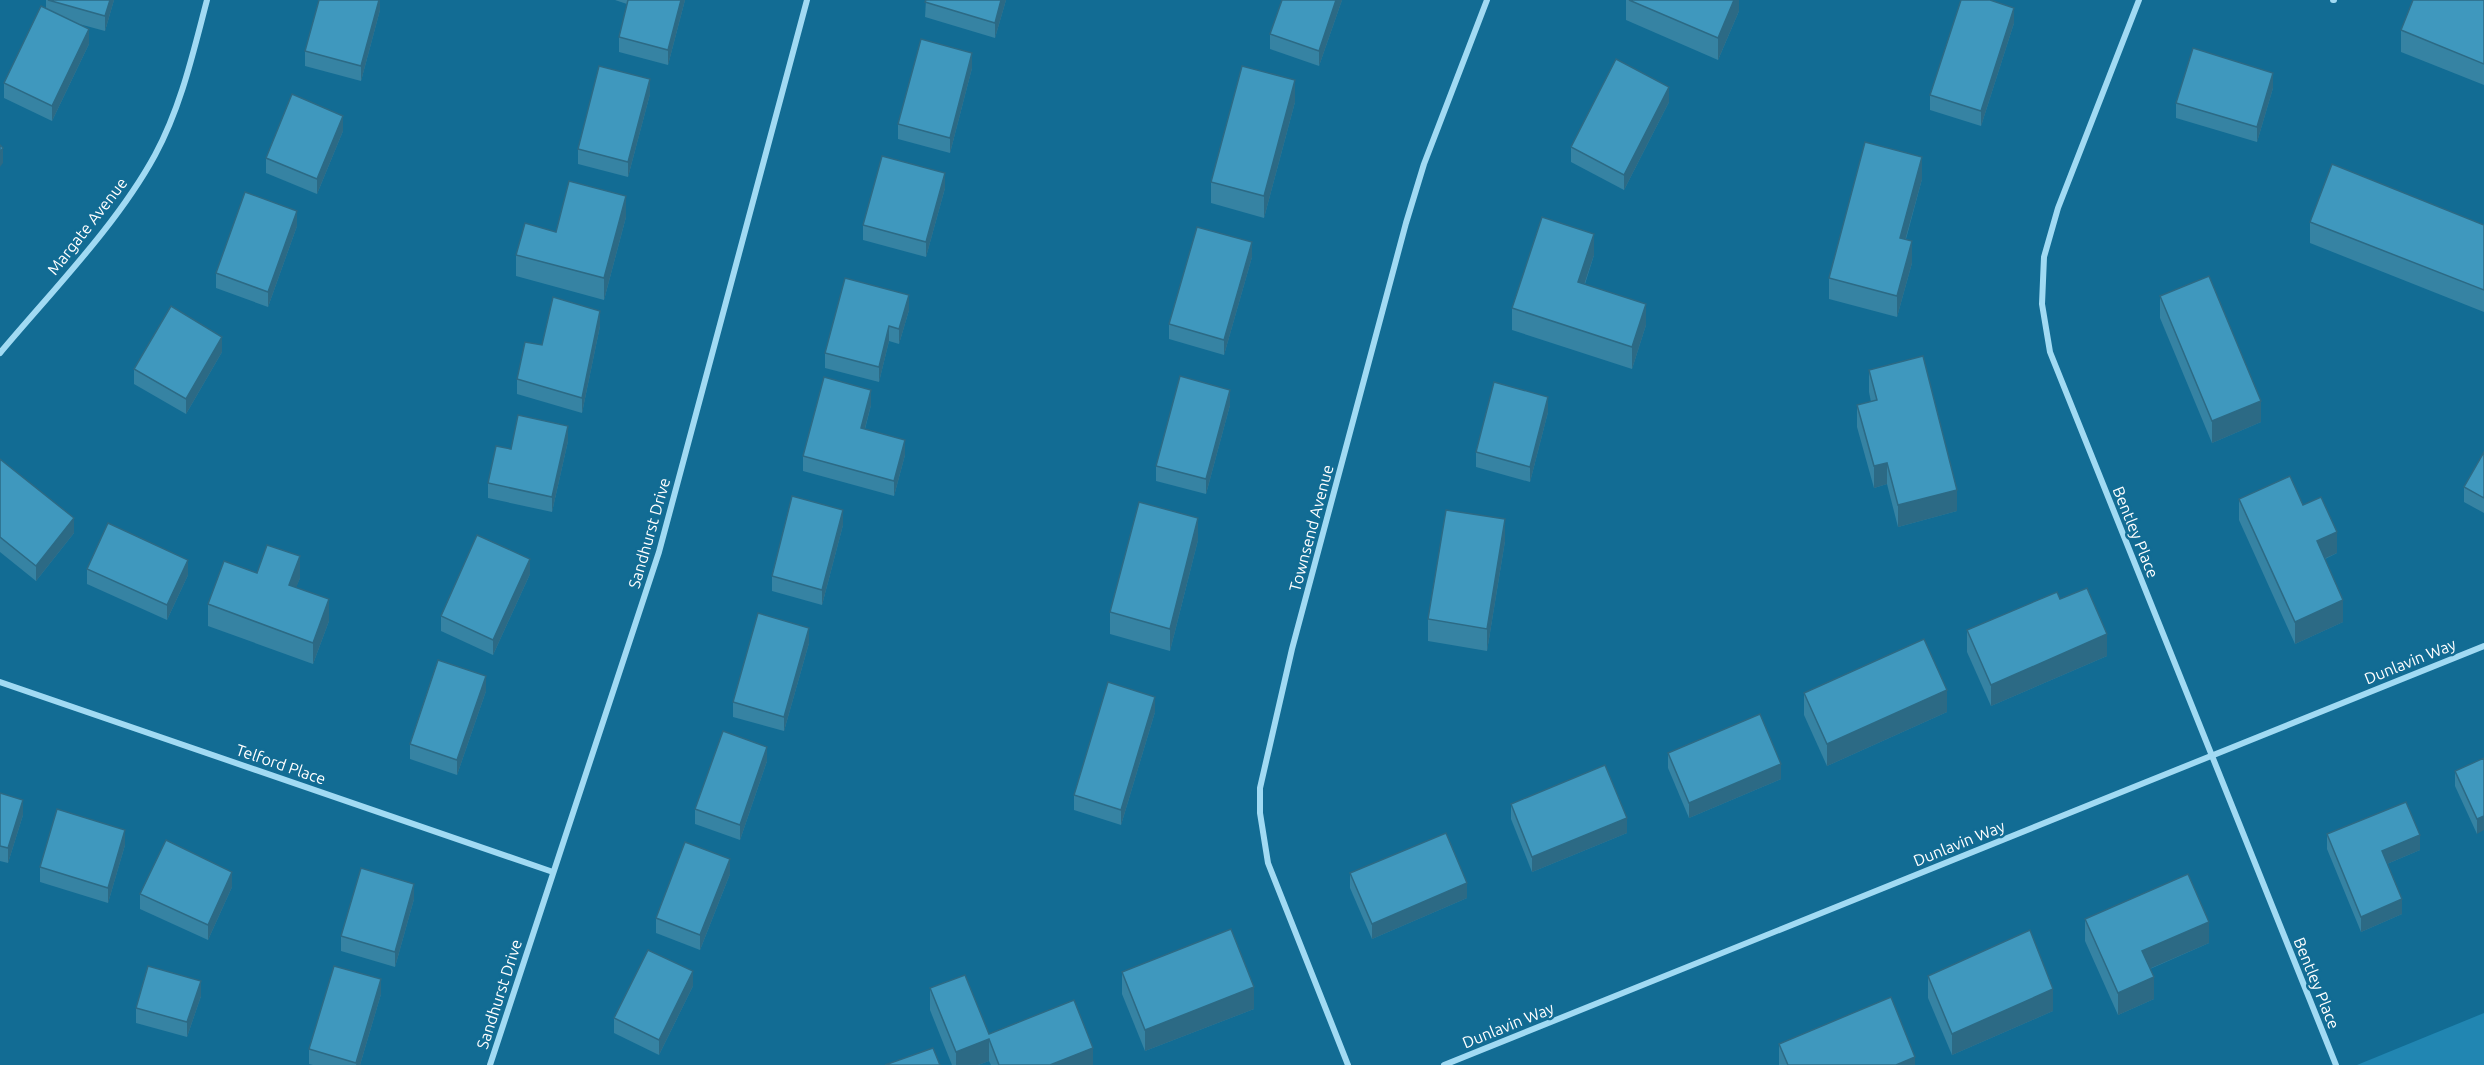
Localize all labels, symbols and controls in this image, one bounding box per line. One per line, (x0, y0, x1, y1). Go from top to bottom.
street label: Margate Avenue (44, 174, 130, 278)
street label: Townsend Avenue (1285, 462, 1337, 594)
street label: Sandhurst Drive (625, 476, 673, 590)
street label: Bentley Place (2109, 484, 2163, 580)
street label: Dunlavin Way (2362, 634, 2459, 687)
street label: Telford Place (234, 740, 328, 788)
street label: Dunlavin Way (1911, 816, 2008, 869)
street label: Bentley Place (2290, 935, 2344, 1031)
street label: Sandhurst Drive (473, 937, 525, 1051)
street label: Dunlavin Way (1460, 998, 1557, 1051)

